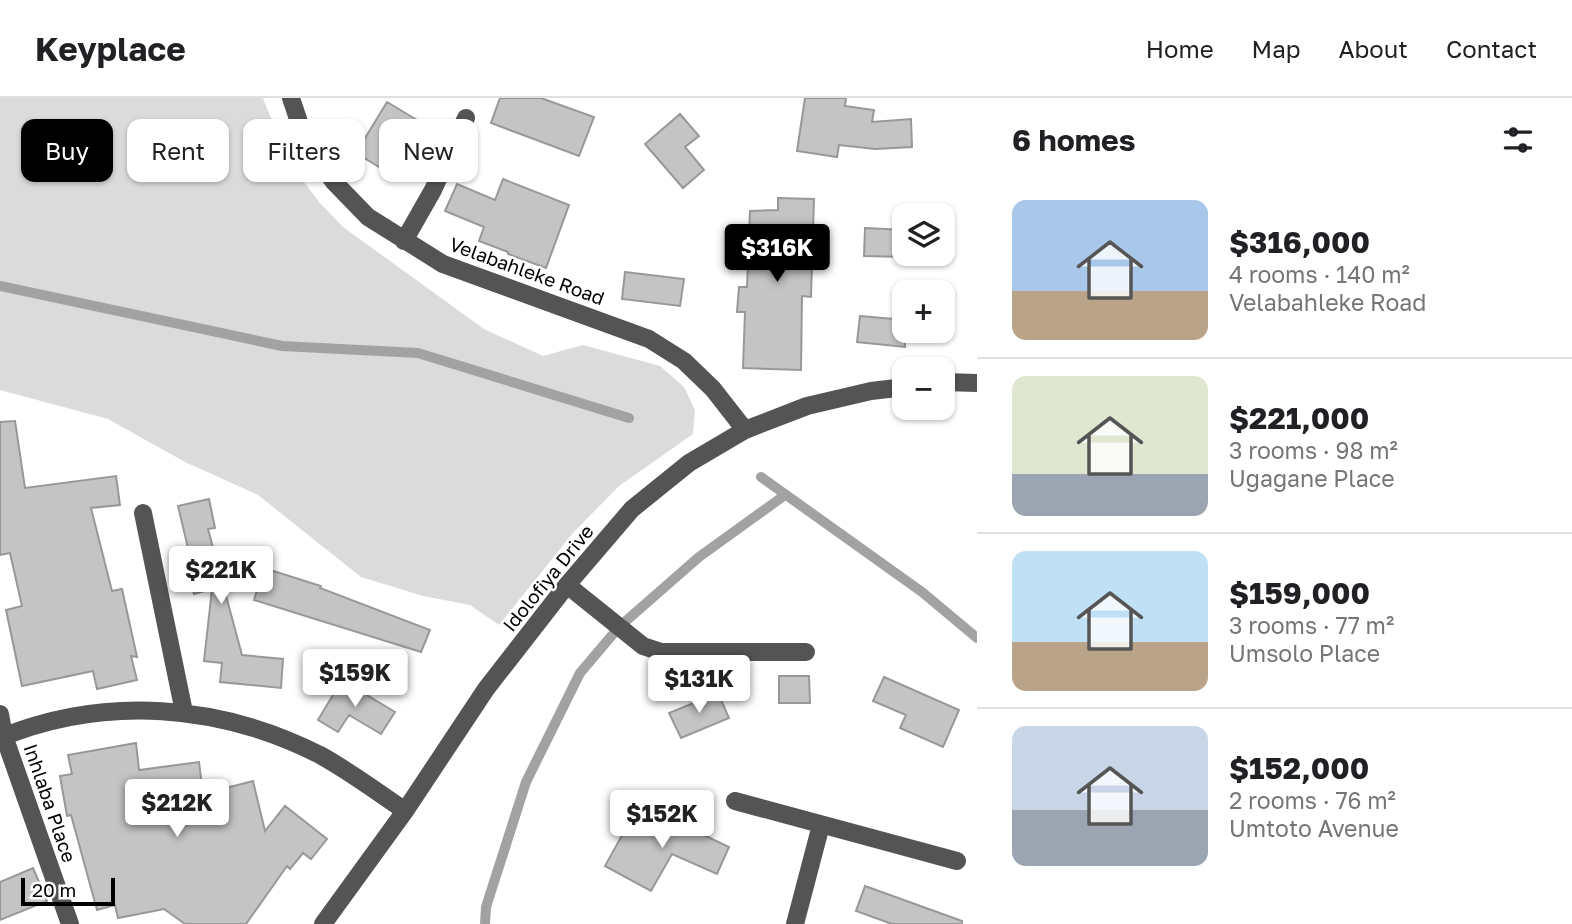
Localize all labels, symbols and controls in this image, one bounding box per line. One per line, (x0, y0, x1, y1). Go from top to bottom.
text: Keyplace (35, 29, 186, 68)
text: Home (1146, 34, 1214, 63)
text: Map (1252, 34, 1301, 63)
text: About (1339, 34, 1408, 63)
text: Contact (1446, 34, 1537, 63)
chip: Buy (21, 119, 113, 182)
chip: Rent (127, 119, 229, 182)
chip: Filters (243, 119, 365, 182)
chip: New (379, 119, 478, 182)
icon: filters (1499, 121, 1537, 159)
text: 6 homes (1012, 122, 1135, 158)
map controls (892, 203, 955, 420)
button: layers (892, 203, 955, 266)
text: $316,000 (1229, 224, 1370, 260)
pin: $316K (728, 225, 826, 284)
icon: home (1068, 228, 1152, 312)
street label: Velabahleke Road (447, 232, 608, 309)
text: $316K (741, 233, 813, 261)
text: 4 rooms · 140 m² (1229, 260, 1410, 288)
button: + (892, 280, 955, 343)
text: Velabahleke Road (1229, 288, 1426, 316)
button: − (892, 357, 955, 420)
text: $221,000 (1229, 400, 1369, 436)
icon: home (1068, 404, 1152, 488)
text: 3 rooms · 98 m² (1229, 436, 1398, 464)
text: Ugagane Place (1229, 464, 1395, 492)
street label: Idolofiya Drive (498, 520, 598, 636)
pin: $221K (172, 546, 270, 606)
text: $221K (185, 555, 257, 583)
text: $159,000 (1229, 575, 1370, 611)
icon: home (1068, 579, 1152, 663)
text: 3 rooms · 77 m² (1229, 611, 1394, 639)
text: Umsolo Place (1229, 639, 1380, 667)
pin: $159K (306, 650, 404, 709)
pin: $131K (650, 656, 748, 715)
text: $159K (319, 658, 391, 686)
text: $131K (664, 664, 734, 692)
street label: Inhlaba Place (19, 740, 82, 865)
text: $152,000 (1229, 750, 1369, 786)
icon: home (1068, 754, 1152, 838)
pin: $212K (128, 780, 226, 839)
text: 2 rooms · 76 m² (1229, 786, 1396, 814)
text: $212K (141, 788, 213, 816)
pin: $152K (613, 790, 711, 850)
text: $152K (626, 799, 698, 827)
text: Umtoto Avenue (1229, 814, 1399, 842)
scale bar (21, 875, 116, 907)
text: 20 m (32, 878, 76, 901)

